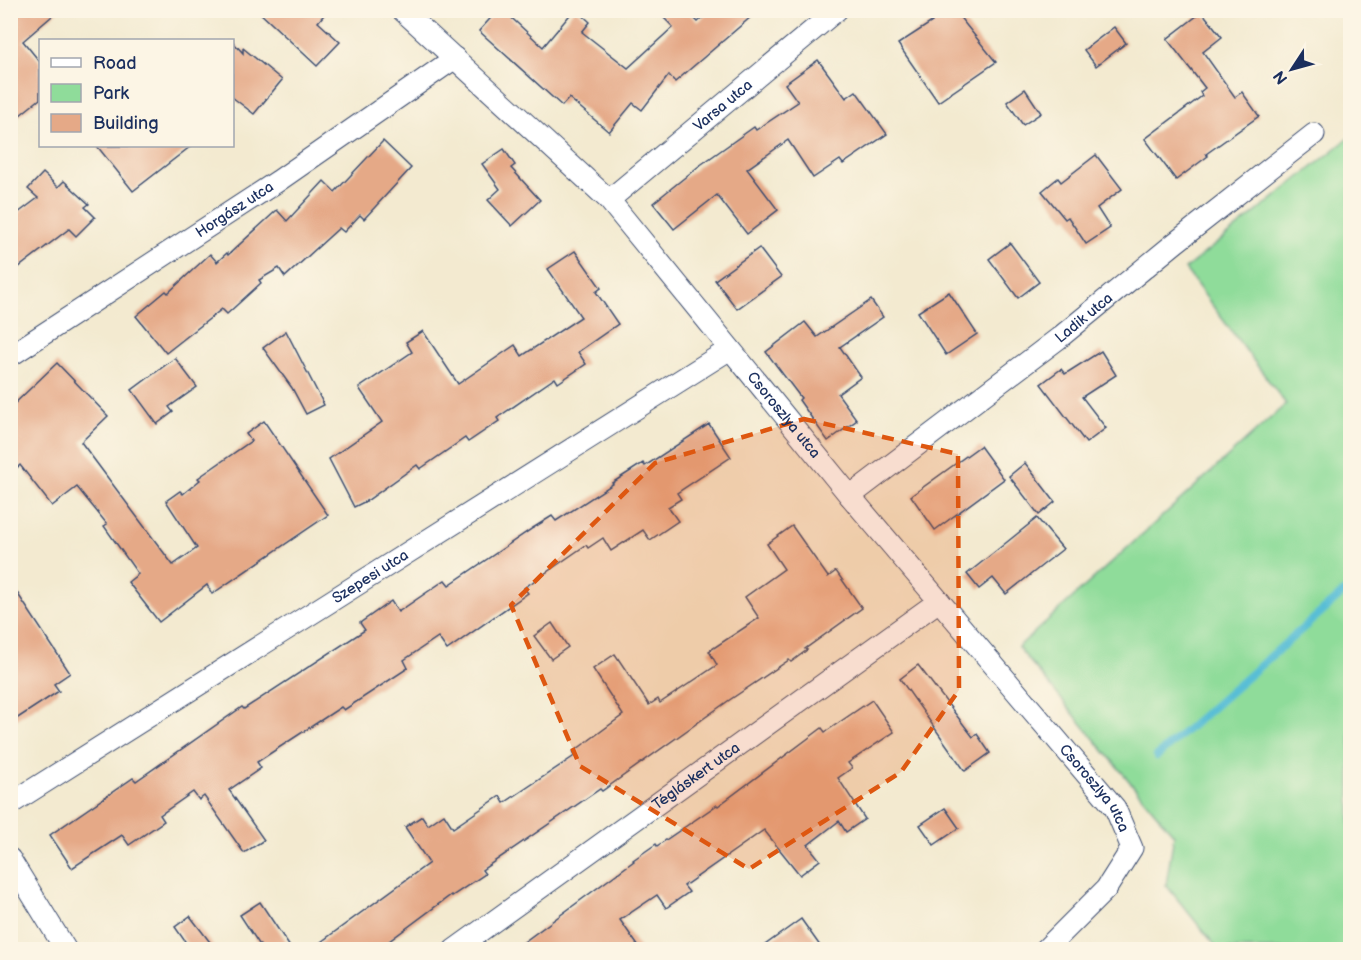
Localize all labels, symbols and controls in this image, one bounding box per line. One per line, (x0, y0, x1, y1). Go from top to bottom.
legend (39, 39, 234, 147)
north arrow (1262, 39, 1322, 99)
text: Road (93, 53, 137, 74)
text: N (1270, 66, 1292, 87)
street label: Varsa utca (689, 75, 756, 135)
text: Park (93, 83, 129, 104)
text: Building (93, 113, 159, 134)
street label: Horgász utca (192, 177, 277, 242)
street label: Ladik utca (1051, 288, 1117, 347)
street label: Csoroszlya utca (743, 368, 825, 462)
street label: Szepesi utca (328, 545, 412, 608)
street label: Tégláskert utca (648, 738, 743, 814)
street label: Csoroszlya utca (1055, 740, 1134, 835)

